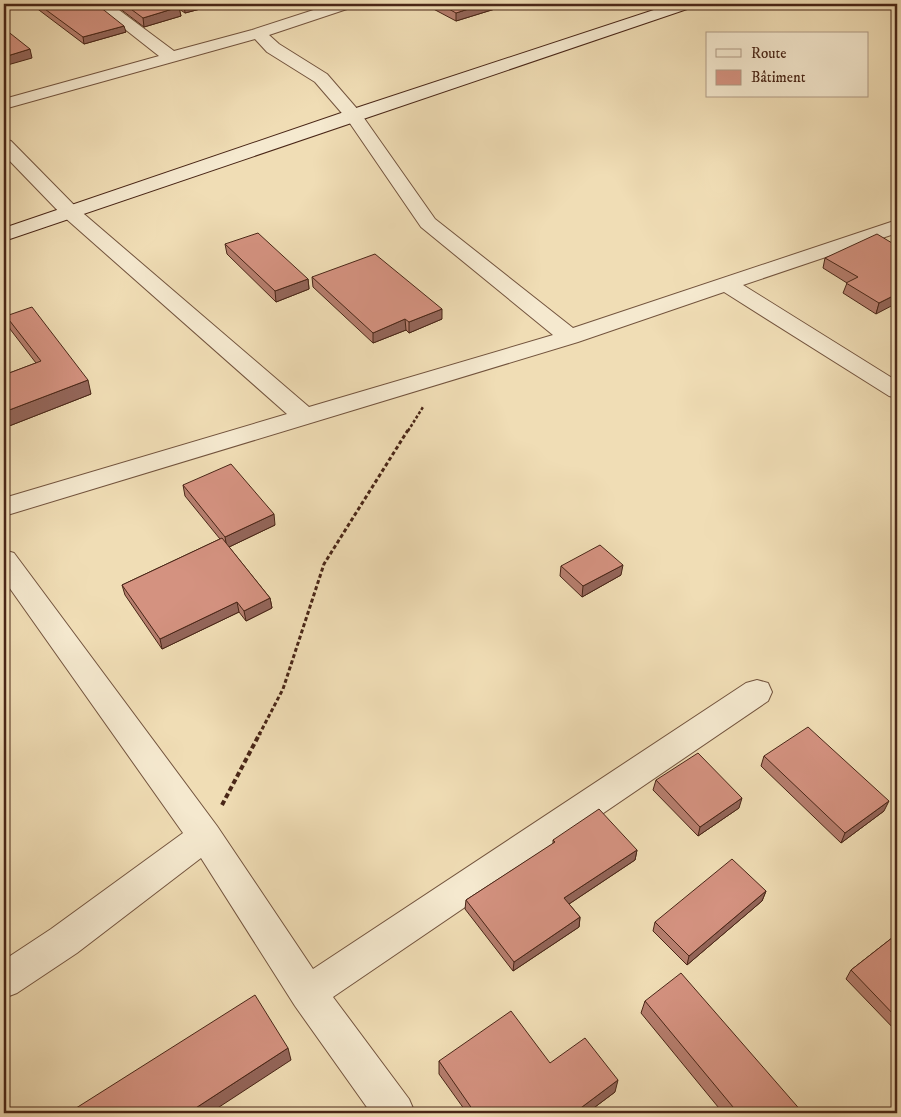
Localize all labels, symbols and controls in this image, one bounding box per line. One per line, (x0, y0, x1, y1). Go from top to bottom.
legend (706, 32, 868, 98)
text: Route (751, 44, 786, 63)
text: Bâtiment (751, 68, 806, 87)

